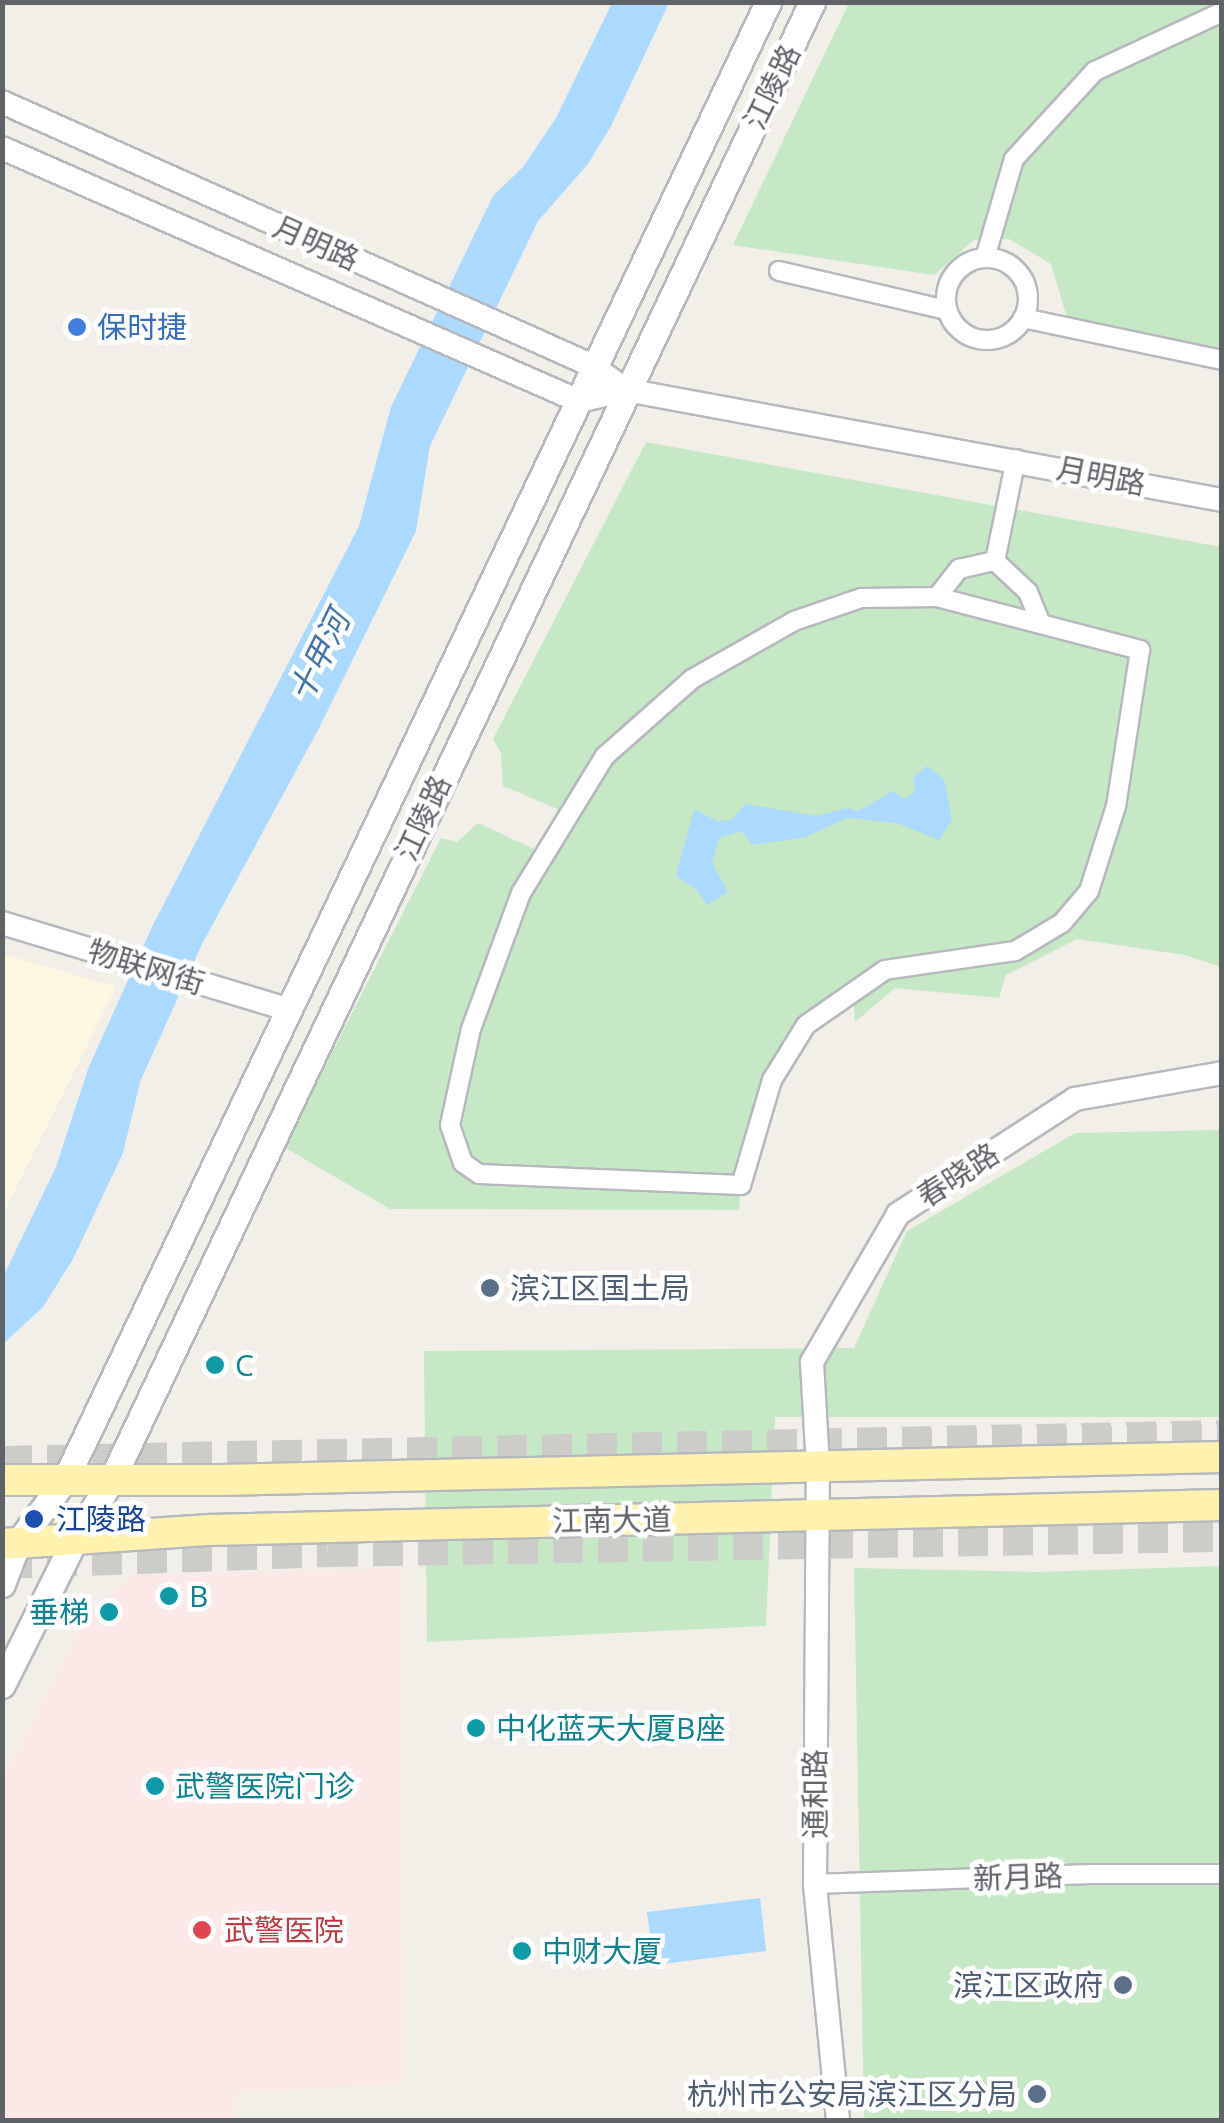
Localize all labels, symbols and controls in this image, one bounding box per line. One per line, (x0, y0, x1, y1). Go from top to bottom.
street label: 江陵路 (736, 39, 808, 135)
street label: 月明路 (268, 208, 364, 278)
place label: 保时捷 (97, 309, 187, 345)
marker: 保时捷 (66, 316, 88, 338)
street label: 月明路 (1053, 450, 1149, 502)
water label: 十甲河 (281, 604, 357, 708)
street label: 江陵路 (388, 770, 458, 866)
street label: 物联网街 (83, 932, 209, 1002)
street label: 春晓路 (910, 1135, 1006, 1215)
place label: 滨江区国土局 (510, 1270, 690, 1306)
marker: 滨江区国土局 (479, 1277, 501, 1299)
place label: C (235, 1347, 254, 1383)
marker: C (204, 1354, 226, 1376)
place label: 江陵路 (56, 1501, 146, 1537)
street label: 江南大道 (552, 1501, 672, 1539)
marker: 江陵路 (21, 1506, 47, 1532)
place label: B (189, 1578, 208, 1614)
marker: B (158, 1585, 180, 1607)
place label: 垂梯 (29, 1594, 89, 1630)
marker: 垂梯 (98, 1601, 120, 1623)
place label: 中化蓝天大厦B座 (496, 1710, 725, 1746)
marker: 中化蓝天大厦B座 (465, 1717, 487, 1739)
street label: 通和路 (797, 1749, 833, 1839)
place label: 武警医院门诊 (175, 1768, 355, 1804)
marker: 武警医院门诊 (144, 1775, 166, 1797)
street label: 新月路 (972, 1857, 1064, 1897)
place label: 武警医院 (224, 1912, 344, 1948)
marker: 武警医院 (189, 1917, 215, 1943)
place label: 中财大厦 (542, 1933, 662, 1969)
marker: 中财大厦 (511, 1940, 533, 1962)
place label: 滨江区政府 (953, 1967, 1103, 2003)
marker: 滨江区政府 (1112, 1974, 1134, 1996)
place label: 杭州市公安局滨江区分局 (687, 2076, 1017, 2112)
marker: 杭州市公安局滨江区分局 (1026, 2083, 1048, 2105)

